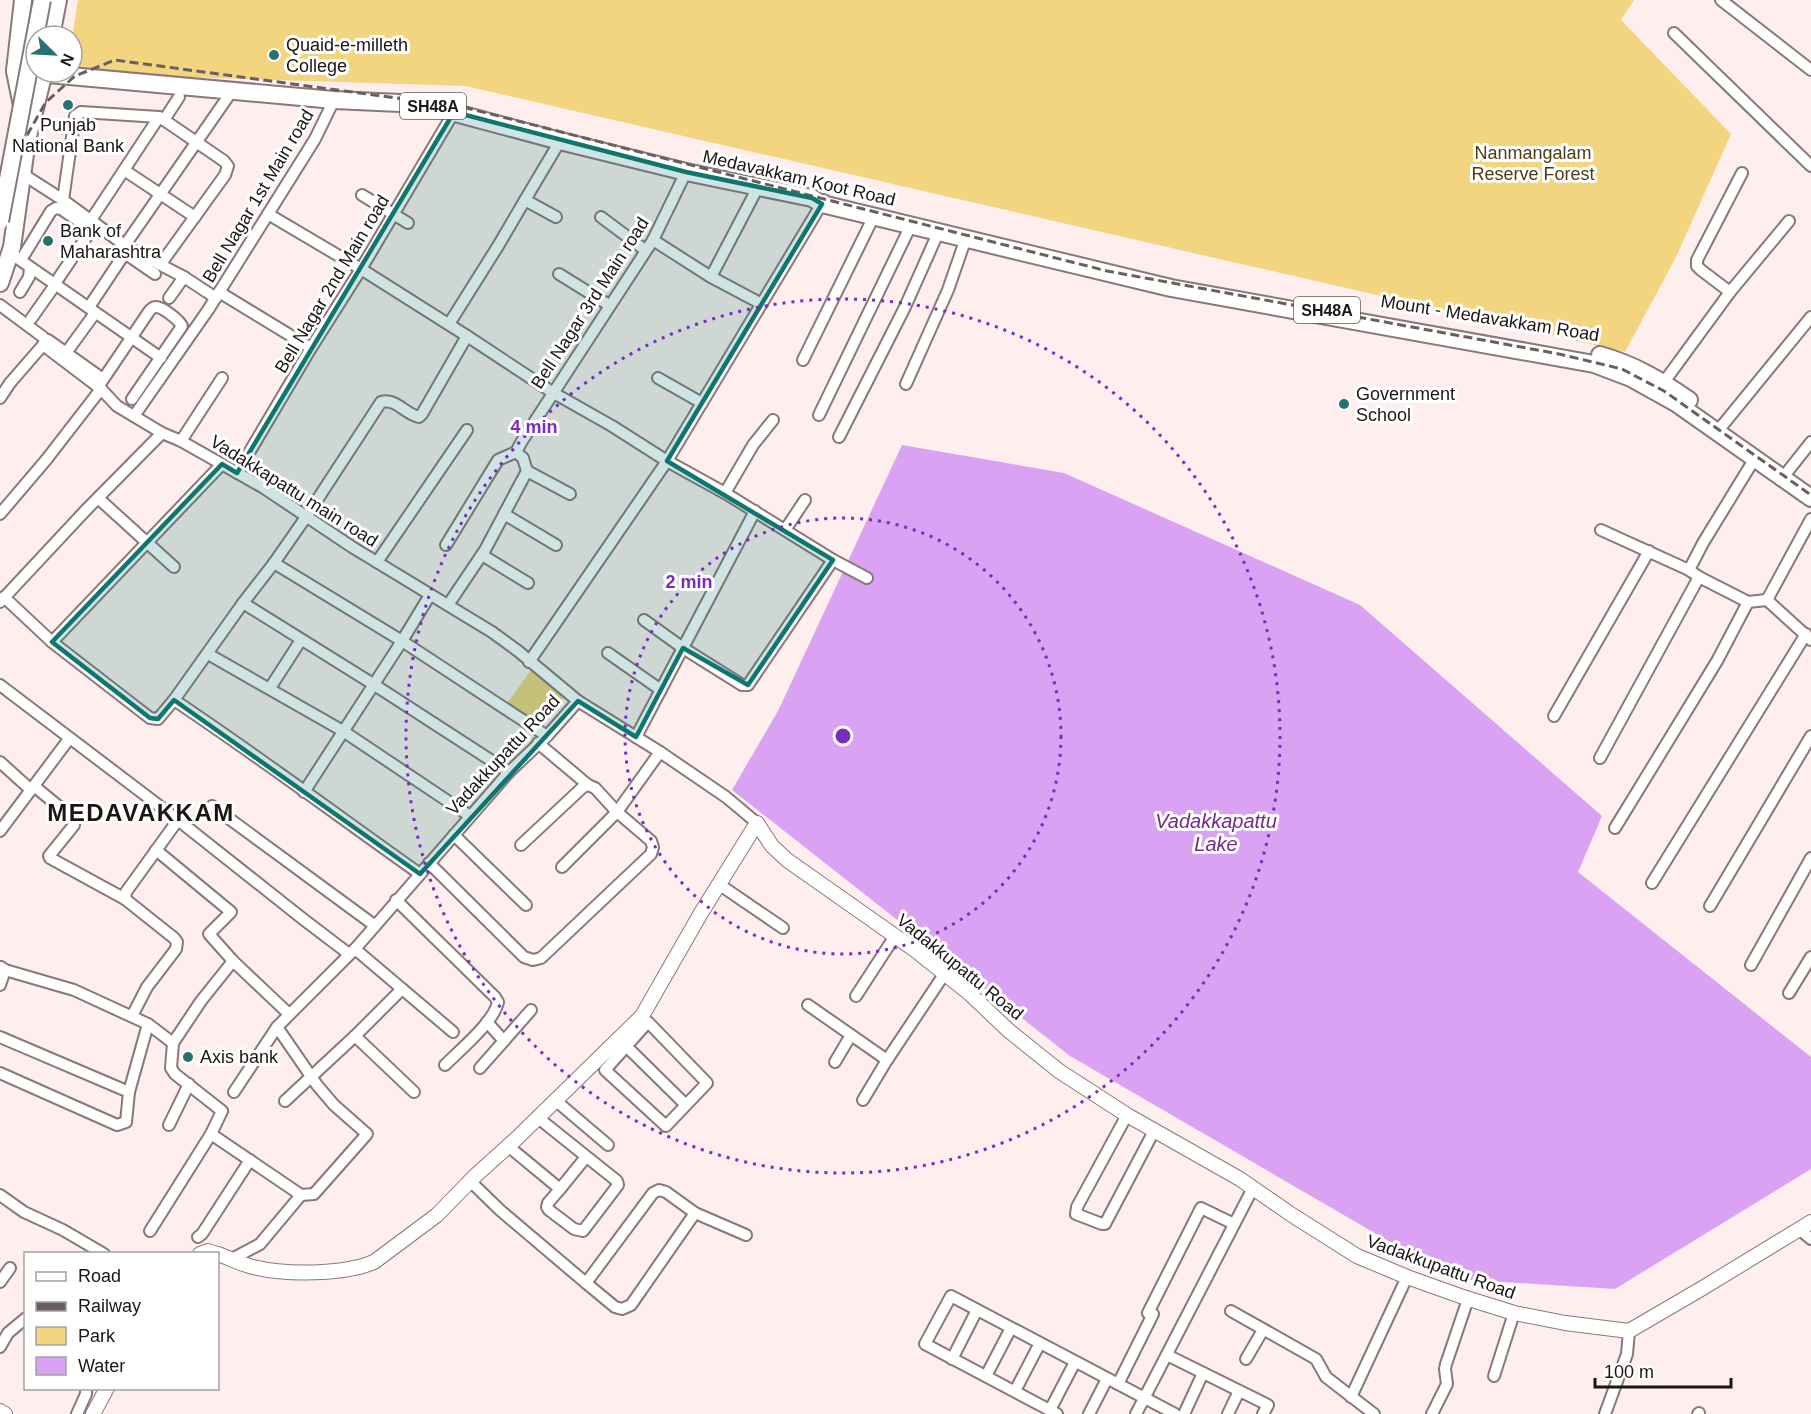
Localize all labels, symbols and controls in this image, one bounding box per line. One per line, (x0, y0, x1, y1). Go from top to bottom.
north arrow (24, 24, 84, 84)
place label: Quaid-e-milleth College (286, 35, 408, 76)
marker: Quaid-e-milleth College (267, 48, 281, 62)
text: N (57, 51, 77, 69)
road number: SH48A (400, 93, 466, 119)
marker: Punjab National Bank (61, 98, 75, 112)
street label: Bell Nagar 1st Main road (198, 106, 318, 286)
place label: Punjab National Bank (12, 115, 125, 156)
park label: Nanmangalam Reserve Forest (1471, 143, 1595, 184)
street label: Medavakkam Koot Road (701, 146, 897, 210)
street label: Bell Nagar 2nd Main road (271, 191, 393, 377)
street label: Bell Nagar 3rd Main road (527, 214, 653, 392)
place label: Bank of Maharashtra (60, 221, 162, 262)
marker: Bank of Maharashtra (41, 234, 55, 248)
street label: Mount - Medavakkam Road (1379, 291, 1601, 345)
road number: SH48A (1294, 297, 1360, 323)
place label: Government School (1356, 384, 1455, 425)
marker: Government School (1337, 397, 1351, 411)
text: 4 min (510, 417, 558, 437)
street label: Vadakkapattu main road (207, 431, 381, 551)
text: 2 min (665, 572, 713, 592)
street label: Vadakkupattu Road (442, 691, 564, 819)
centre of rings (833, 726, 853, 746)
district label: MEDAVAKKAM (47, 799, 235, 826)
water label: Vadakkapattu Lake (1155, 810, 1277, 855)
street label: Vadakkupattu Road (893, 910, 1027, 1024)
place label: Axis bank (200, 1047, 279, 1067)
marker: Axis bank (181, 1050, 195, 1064)
street label: Vadakkupattu Road (1364, 1231, 1518, 1303)
legend (24, 1252, 219, 1390)
text: Road (78, 1266, 121, 1286)
text: Railway (78, 1296, 141, 1316)
text: Park (78, 1326, 116, 1346)
scale bar (1595, 1351, 1732, 1389)
text: Water (78, 1356, 125, 1376)
text: 100 m (1604, 1362, 1654, 1382)

